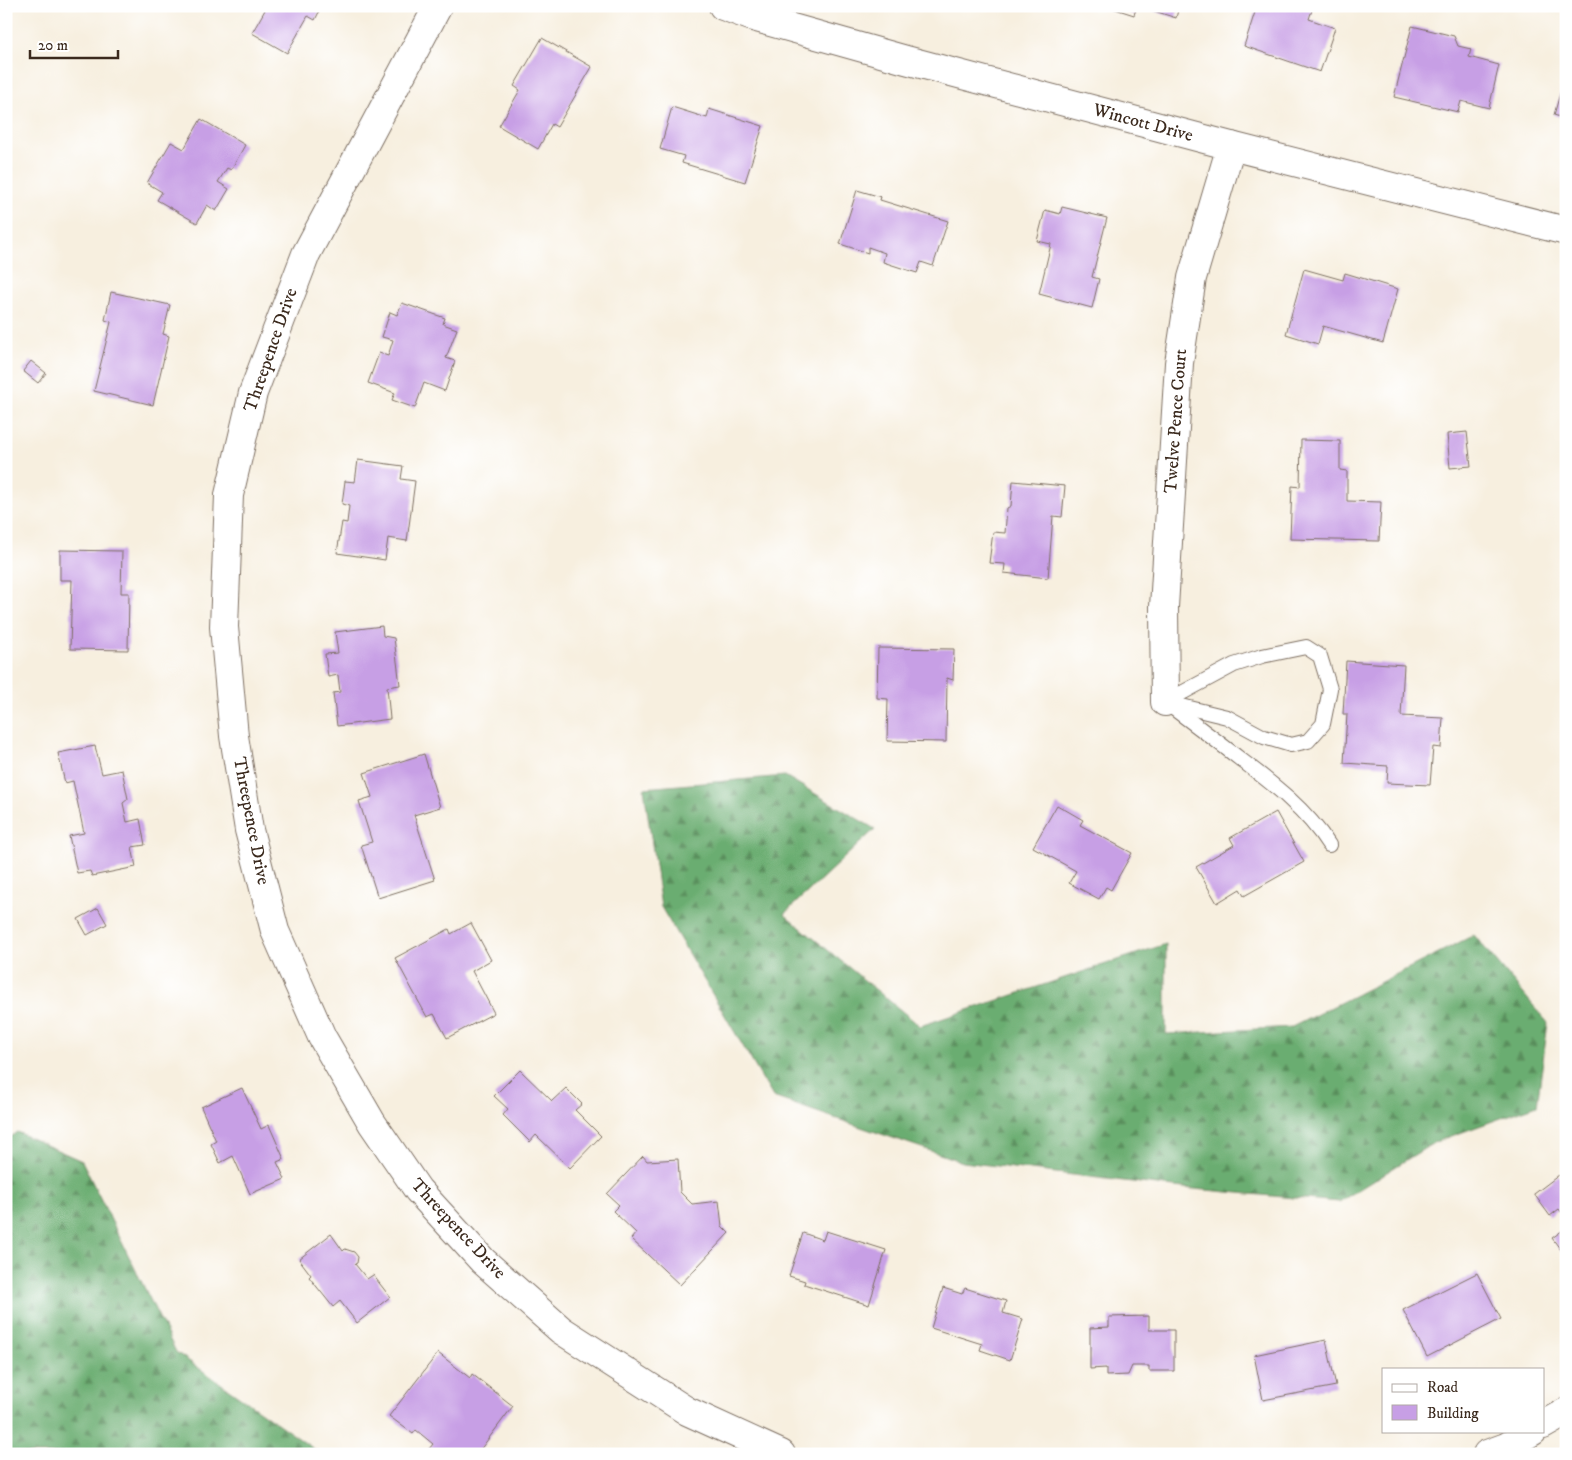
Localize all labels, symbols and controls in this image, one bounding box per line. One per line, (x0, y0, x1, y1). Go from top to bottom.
scale bar (30, 28, 118, 60)
text: 20 m (38, 36, 68, 55)
street label: Wincott Drive (1090, 99, 1195, 147)
street label: Threepence Drive (239, 285, 303, 415)
street label: Twelve Pence Court (1160, 348, 1192, 494)
street label: Threepence Drive (228, 755, 274, 887)
street label: Threepence Drive (406, 1174, 510, 1284)
legend (1382, 1368, 1544, 1432)
text: Road (1427, 1378, 1459, 1397)
text: Building (1427, 1404, 1479, 1423)

